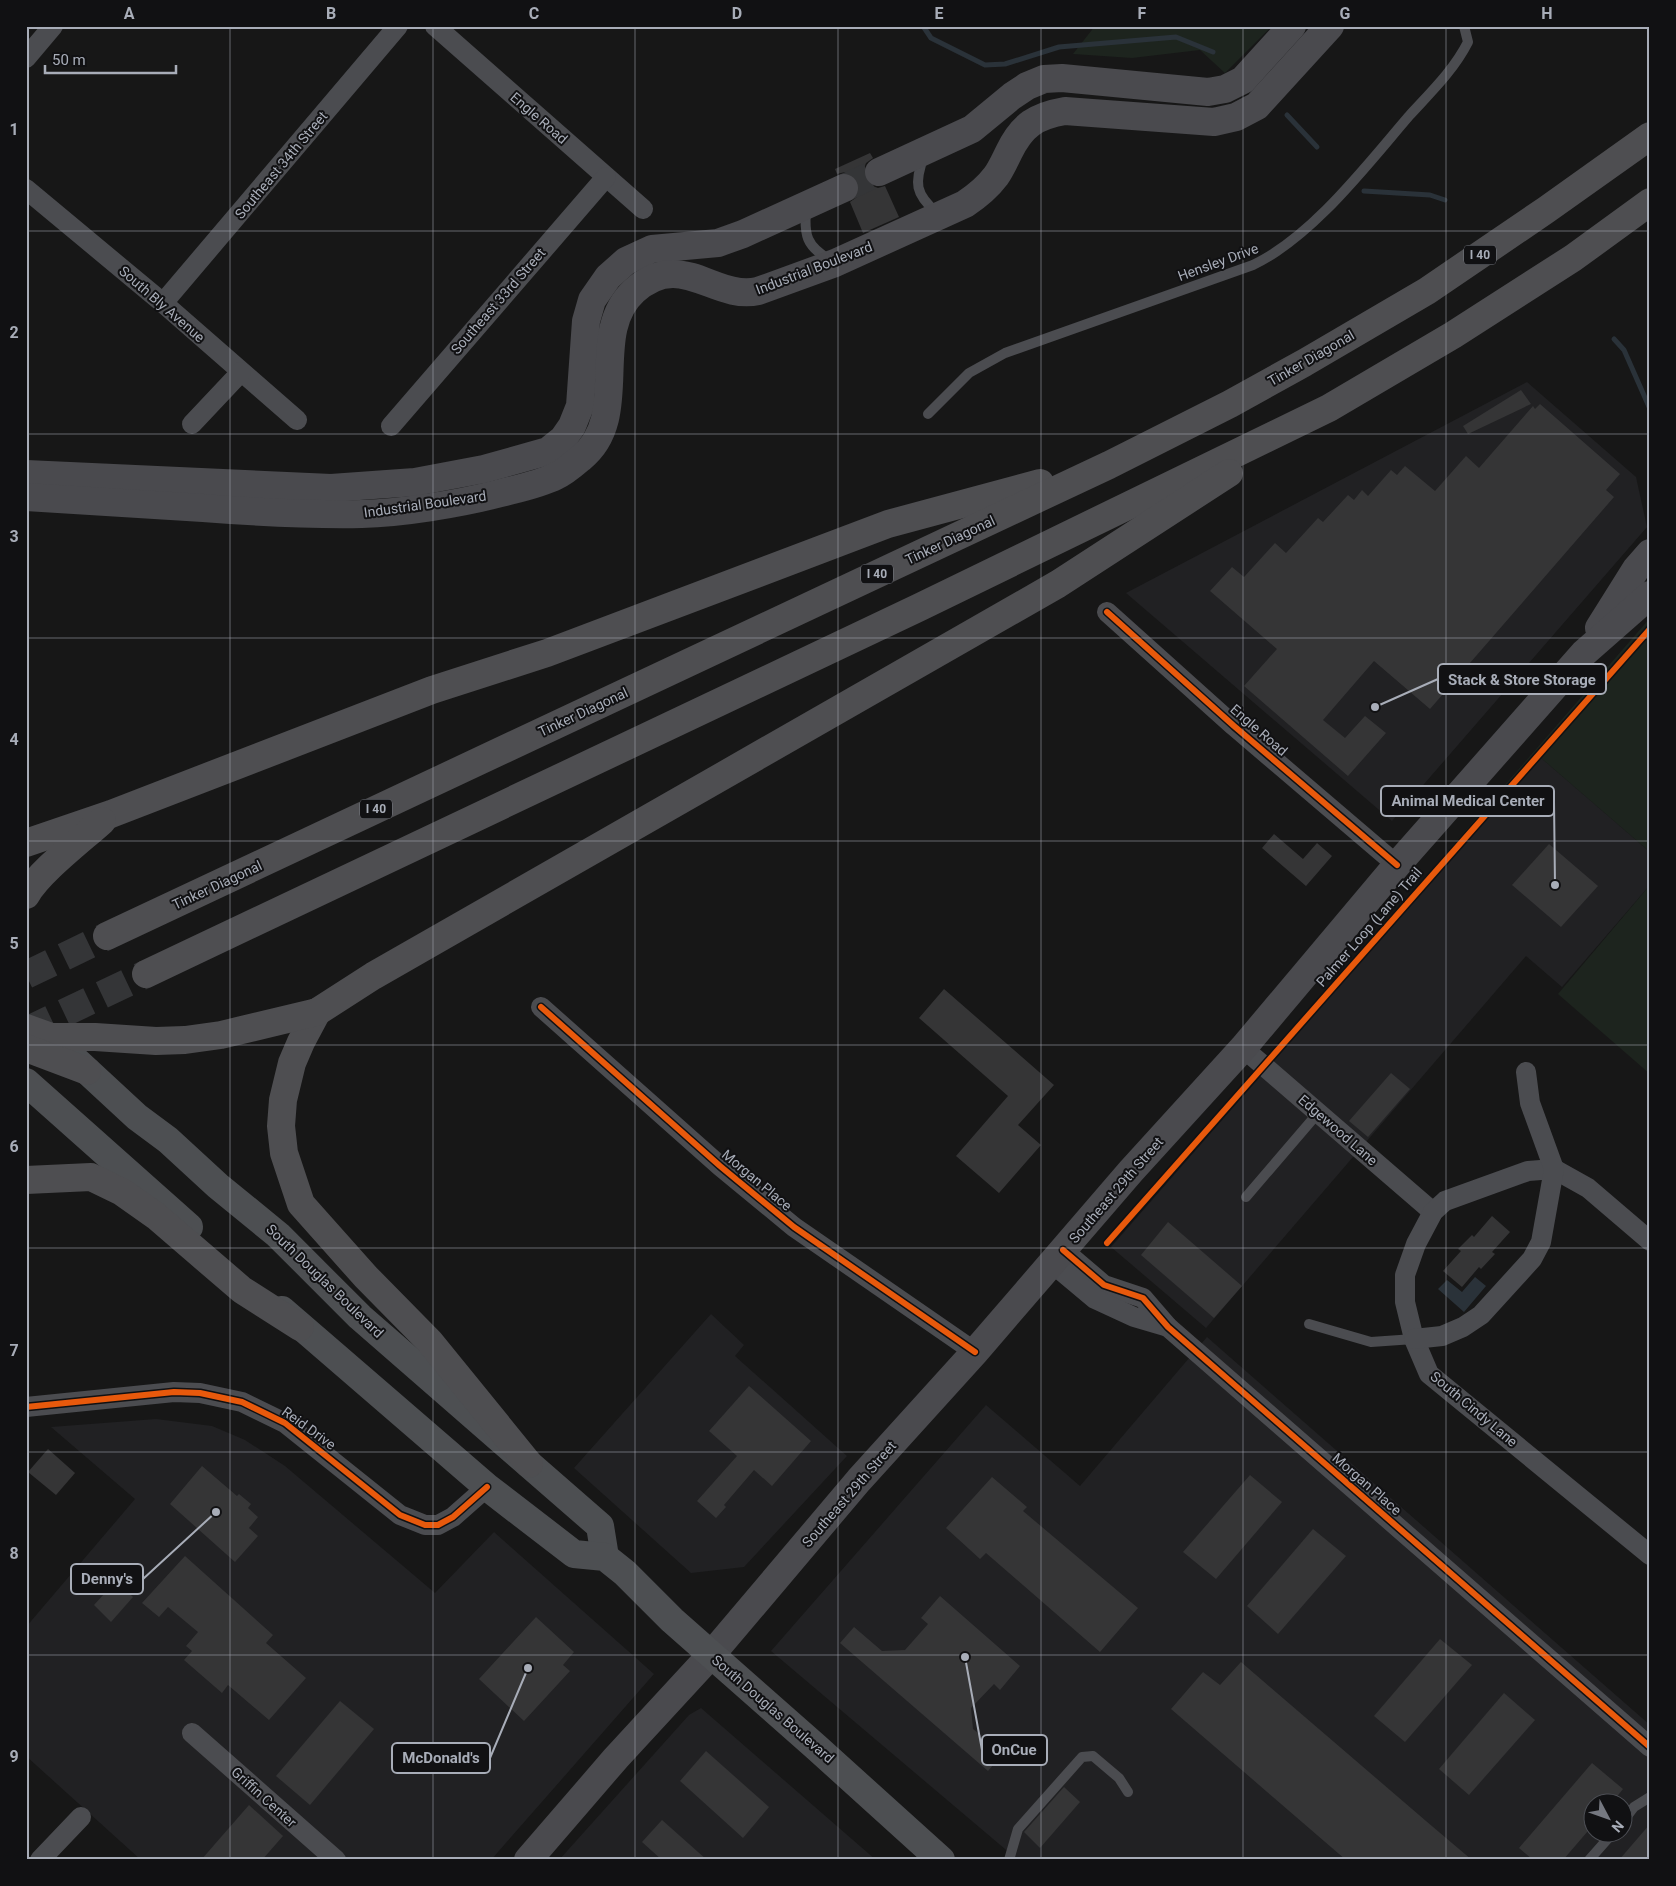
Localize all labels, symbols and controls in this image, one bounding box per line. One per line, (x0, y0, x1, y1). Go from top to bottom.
text: A (124, 4, 135, 23)
text: B (326, 4, 336, 23)
text: C (529, 4, 539, 23)
text: D (732, 4, 742, 23)
text: E (935, 4, 944, 23)
text: F (1138, 4, 1147, 23)
text: G (1340, 4, 1351, 23)
text: H (1541, 4, 1553, 23)
scale bar (45, 42, 176, 74)
text: 50 m (52, 51, 86, 69)
street label: Engle Road (507, 89, 571, 147)
street label: Southeast 34th Street (231, 108, 331, 222)
text: 1 (9, 120, 19, 139)
street label: Industrial Boulevard (753, 238, 875, 298)
street label: Hensley Drive (1175, 240, 1261, 284)
street label: Southeast 33rd Street (448, 244, 549, 357)
road number: I 40 (1464, 246, 1496, 264)
street label: South Bly Avenue (116, 263, 208, 345)
text: 2 (9, 323, 19, 342)
street label: Tinker Diagonal (1265, 327, 1357, 389)
street label: Industrial Boulevard (363, 487, 487, 521)
street label: Tinker Diagonal (903, 512, 997, 568)
text: 3 (9, 527, 19, 546)
road number: I 40 (861, 564, 893, 584)
callout: Stack & Store Storage (1438, 664, 1606, 694)
text: Stack & Store Storage (1448, 671, 1596, 689)
street label: Tinker Diagonal (536, 684, 630, 740)
street label: Engle Road (1227, 701, 1291, 759)
text: 4 (9, 730, 19, 749)
callout: Animal Medical Center (1381, 786, 1554, 816)
text: Animal Medical Center (1391, 792, 1545, 810)
road number: I 40 (360, 800, 392, 819)
street label: Tinker Diagonal (170, 857, 264, 913)
street label: Palmer Loop (Lane) Trail (1313, 864, 1426, 990)
text: 5 (9, 934, 19, 953)
street label: Edgewood Lane (1295, 1091, 1381, 1169)
street label: Southeast 29th Street (1066, 1133, 1167, 1246)
text: 6 (9, 1137, 19, 1156)
street label: Morgan Place (719, 1146, 795, 1214)
street label: South Douglas Boulevard (263, 1221, 387, 1341)
text: 7 (9, 1341, 19, 1360)
street label: South Cindy Lane (1427, 1368, 1521, 1450)
street label: Reid Drive (279, 1403, 339, 1453)
street label: Southeast 29th Street (799, 1437, 900, 1550)
street label: Morgan Place (1329, 1450, 1405, 1518)
text: 8 (9, 1544, 19, 1563)
callout: Denny's (71, 1564, 143, 1594)
text: Denny's (81, 1570, 133, 1588)
street label: South Douglas Boulevard (709, 1652, 837, 1766)
callout: OnCue (982, 1735, 1047, 1765)
text: OnCue (991, 1741, 1037, 1759)
callout: McDonald's (392, 1743, 490, 1773)
text: 9 (9, 1747, 19, 1766)
text: McDonald's (402, 1749, 480, 1767)
street label: Griffin Center (228, 1764, 300, 1830)
north arrow (1584, 1794, 1634, 1844)
text: N (1609, 1818, 1627, 1836)

